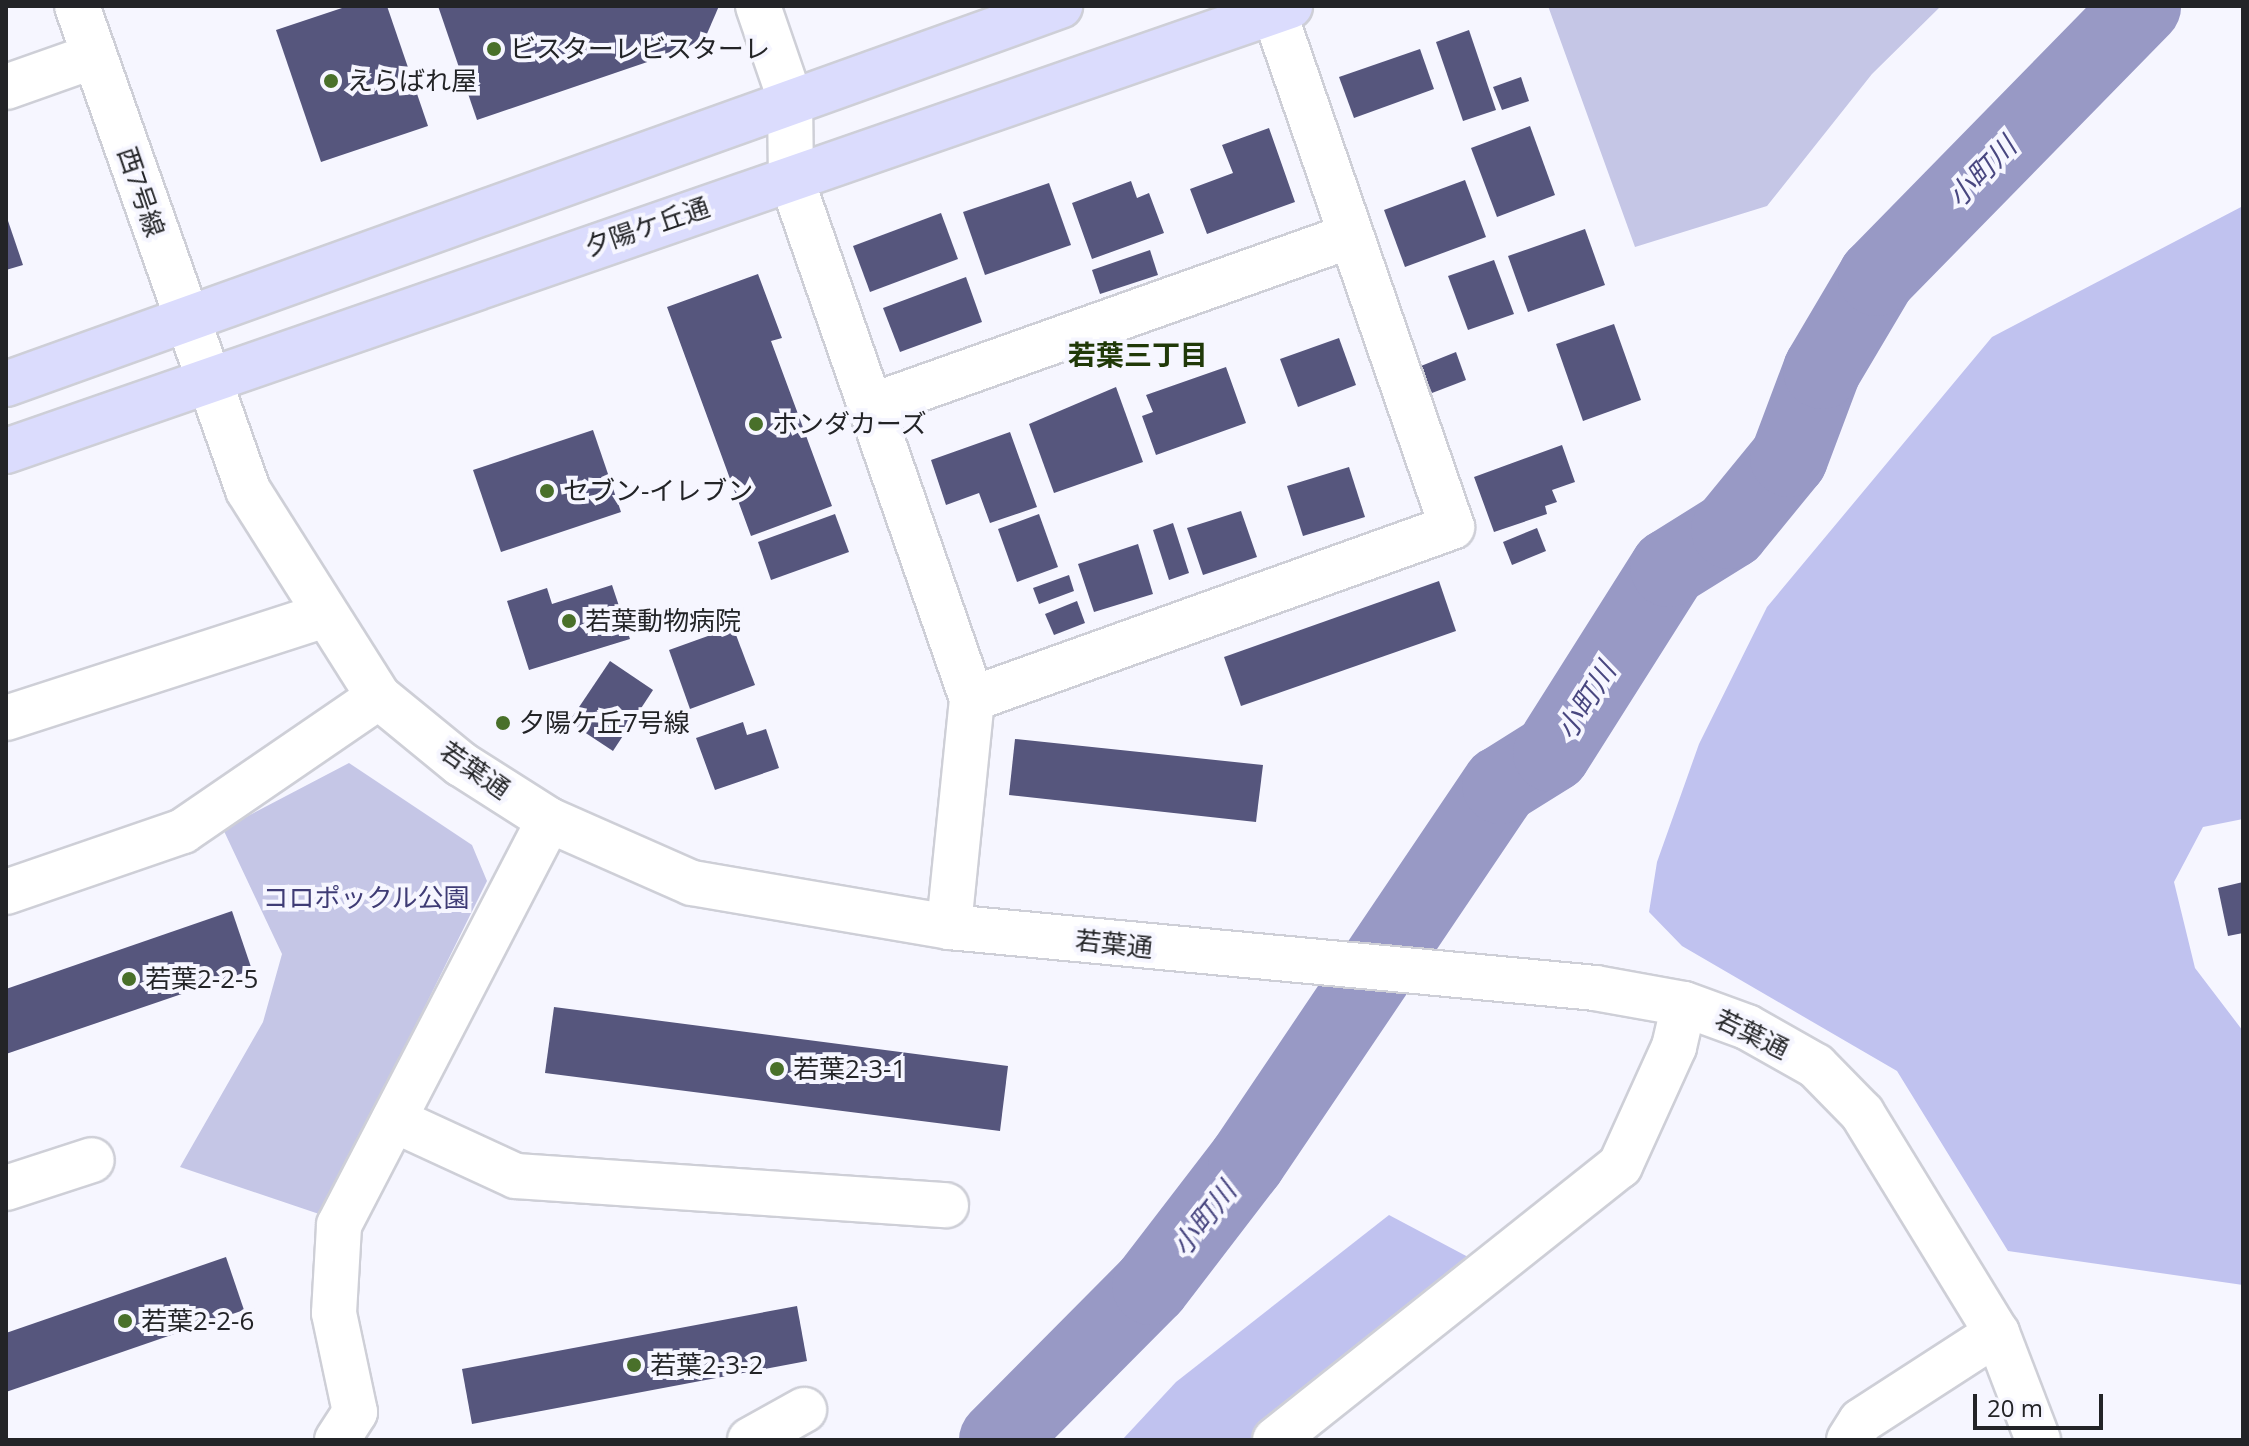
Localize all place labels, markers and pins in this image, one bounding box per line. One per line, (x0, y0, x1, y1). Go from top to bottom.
place label: ビスターレビスターレ (510, 33, 770, 65)
marker: ビスターレビスターレ (485, 40, 503, 58)
place label: えらばれ屋 (347, 65, 477, 97)
marker: えらばれ屋 (322, 72, 340, 90)
place label: ホンダカーズ (772, 408, 928, 440)
marker: ホンダカーズ (747, 415, 765, 433)
place label: セブン-イレブン (563, 475, 753, 507)
marker: セブン-イレブン (538, 482, 556, 500)
place label: 若葉動物病院 (585, 605, 741, 637)
marker: 若葉動物病院 (560, 612, 578, 630)
place label: 夕陽ケ丘7号線 (519, 707, 690, 739)
marker: 夕陽ケ丘7号線 (494, 714, 512, 732)
place label: 若葉2-2-5 (145, 963, 258, 995)
marker: 若葉2-2-5 (120, 970, 138, 988)
place label: 若葉2-3-1 (793, 1053, 906, 1085)
marker: 若葉2-3-1 (768, 1060, 786, 1078)
place label: 若葉2-2-6 (141, 1305, 254, 1337)
marker: 若葉2-2-6 (116, 1312, 134, 1330)
place label: 若葉2-3-2 (650, 1349, 763, 1381)
marker: 若葉2-3-2 (625, 1356, 643, 1374)

